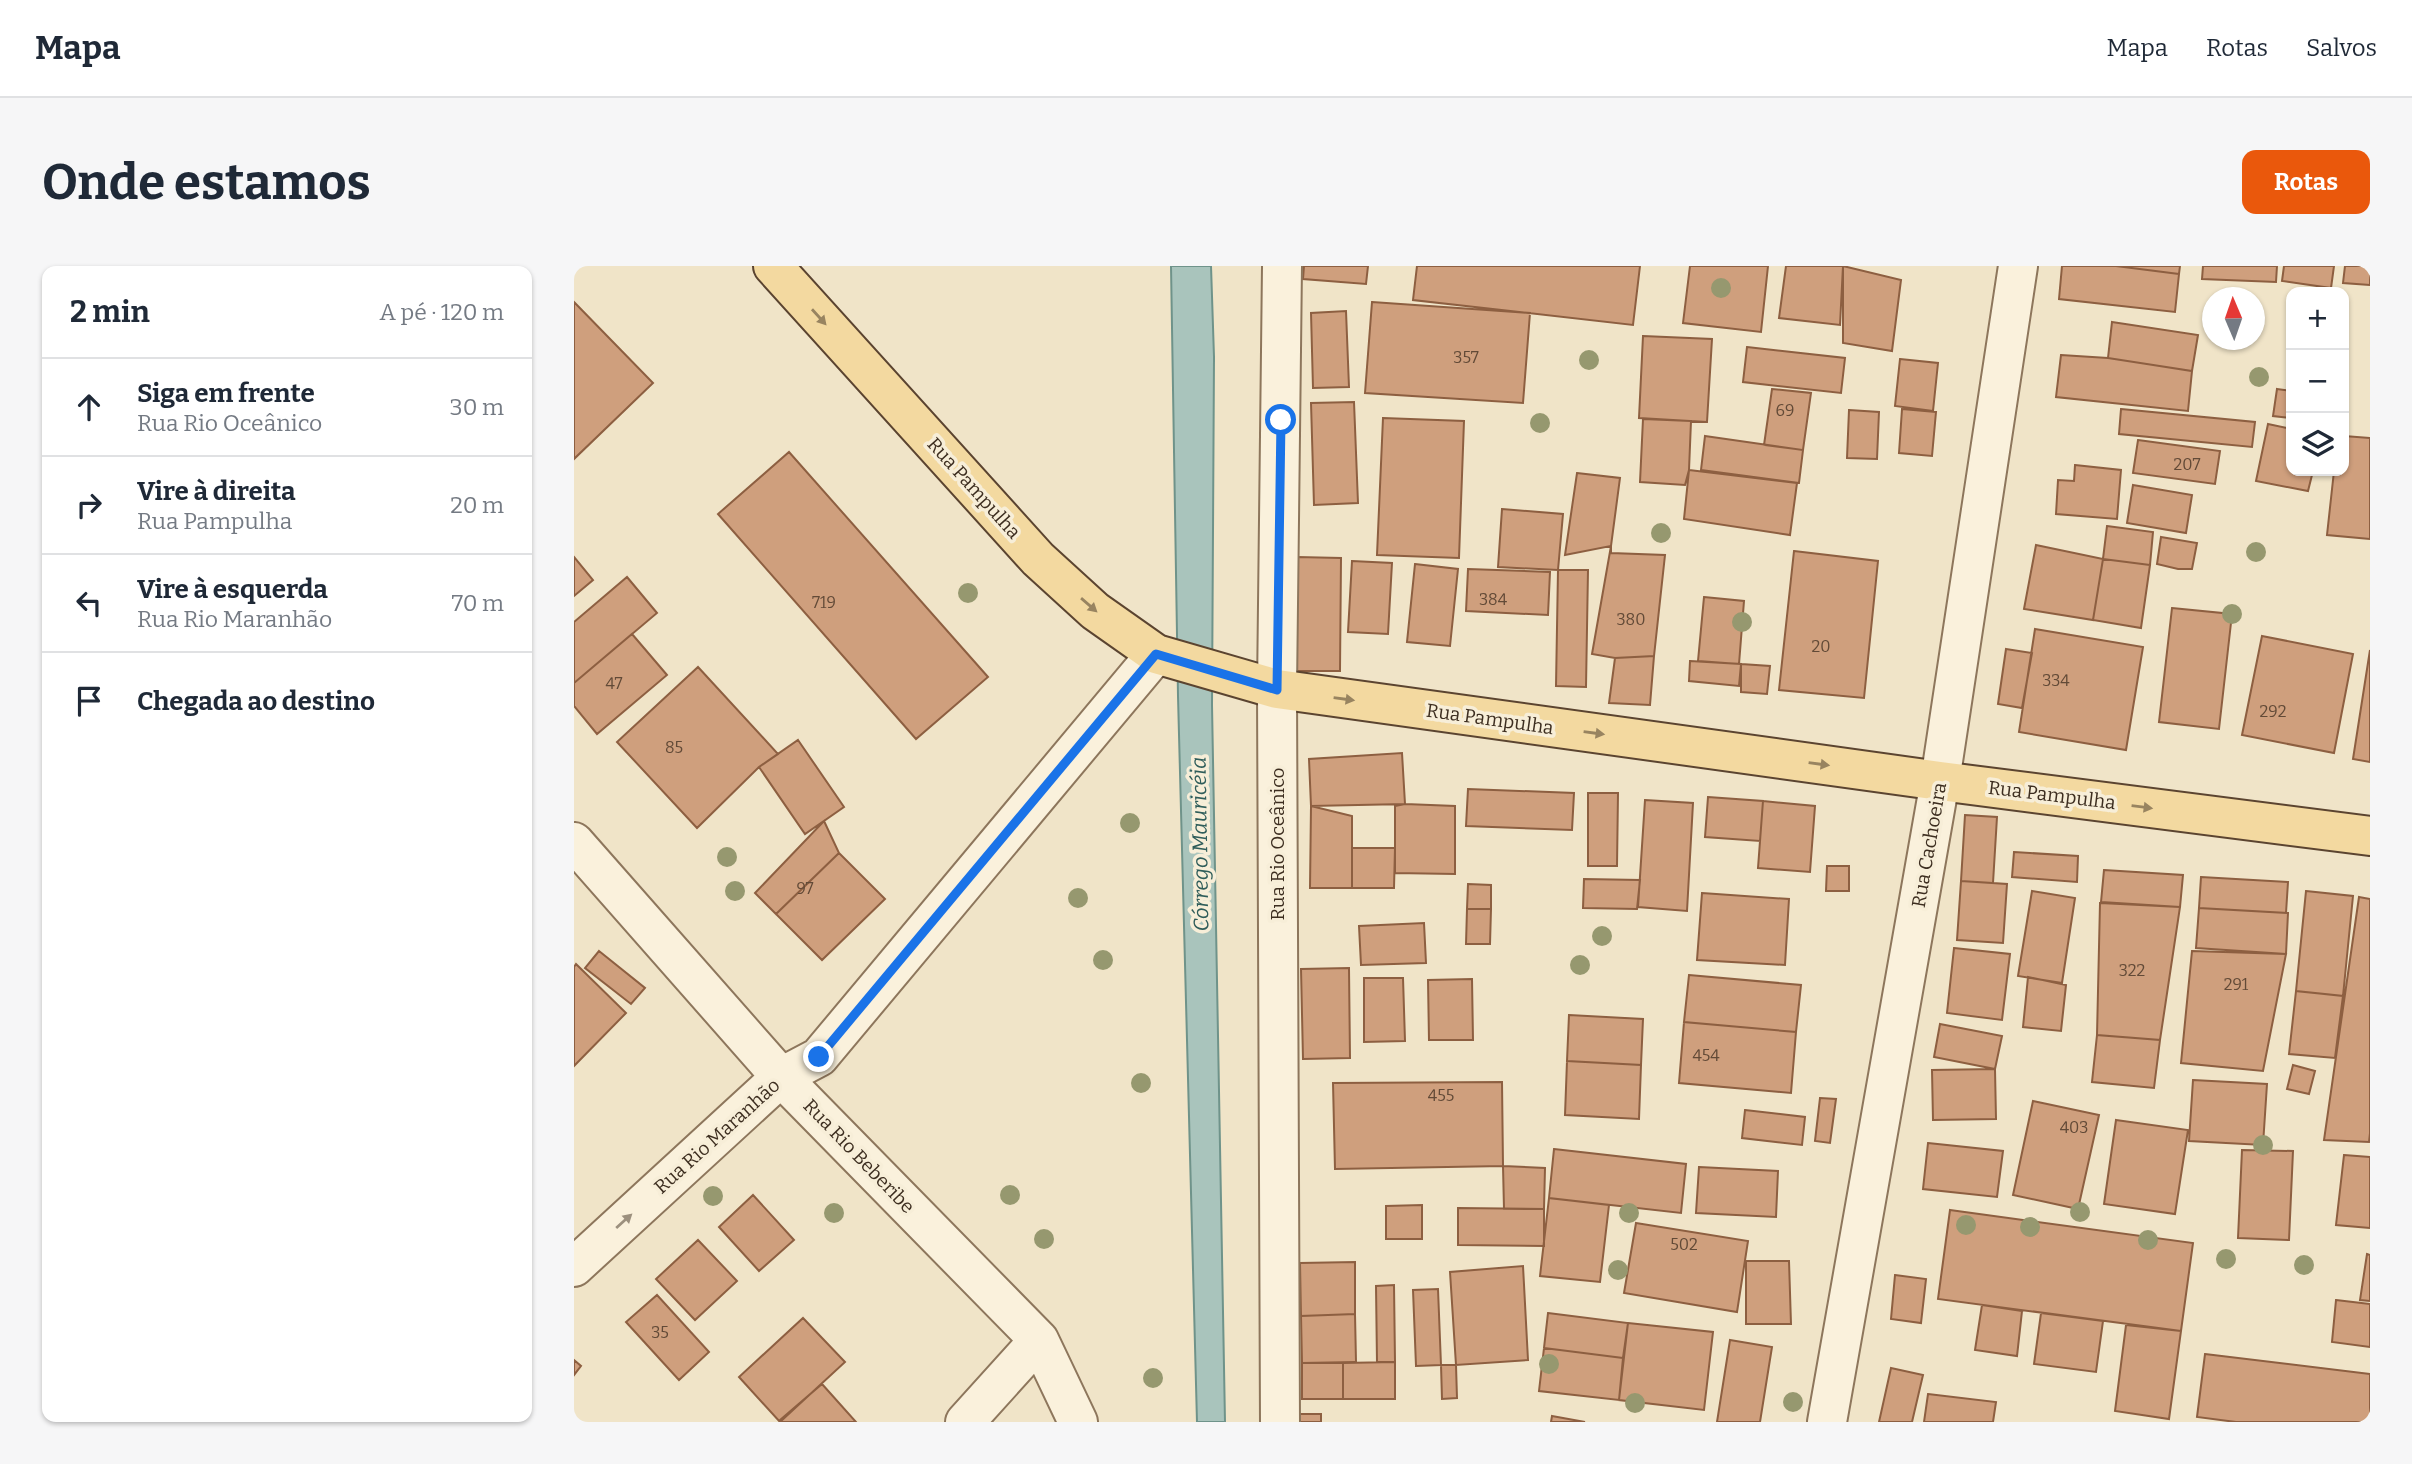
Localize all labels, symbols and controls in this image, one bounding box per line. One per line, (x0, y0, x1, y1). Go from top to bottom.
text: Mapa (35, 28, 120, 68)
text: Mapa (2106, 34, 2168, 62)
text: Rotas (2206, 34, 2268, 62)
text: Salvos (2306, 34, 2377, 62)
button: Rotas (2242, 150, 2370, 214)
text: Onde estamos (42, 153, 371, 212)
north arrow (2202, 287, 2265, 350)
map controls (2286, 287, 2349, 476)
button: + (2286, 287, 2349, 350)
text: 2 min (70, 294, 150, 330)
text: A pé · 120 m (380, 298, 504, 326)
one-way arrow (811, 308, 827, 326)
house number: 357 (1453, 348, 1479, 367)
button: − (2286, 350, 2349, 413)
text: Siga em frente (137, 378, 315, 409)
icon: ahead (70, 388, 108, 426)
text: 30 m (450, 393, 504, 421)
house number: 69 (1776, 401, 1794, 420)
route start (1265, 404, 1296, 435)
text: Rua Rio Oceânico (137, 409, 322, 437)
button: layers (2286, 413, 2349, 476)
street label: Rua Pampulha (923, 433, 1026, 544)
house number: 207 (2174, 455, 2201, 474)
text: Vire à direita (137, 476, 296, 507)
icon: right (70, 486, 108, 524)
text: 20 m (450, 491, 504, 519)
text: Rua Pampulha (137, 507, 292, 535)
text: Vire à esquerda (137, 574, 328, 605)
icon: left (70, 584, 108, 622)
text: 70 m (452, 589, 504, 617)
house number: 384 (1479, 590, 1508, 609)
house number: 719 (812, 593, 836, 612)
one-way arrow (1080, 597, 1098, 613)
text: Rua Rio Maranhão (137, 605, 332, 633)
house number: 380 (1617, 610, 1646, 629)
house number: 20 (1812, 637, 1830, 656)
house number: 334 (2042, 671, 2070, 690)
house number: 47 (605, 674, 623, 693)
icon: arrive (70, 682, 108, 720)
text: Chegada ao destino (137, 686, 375, 717)
one-way arrow (1333, 693, 1355, 704)
street label: Rua Pampulha (1425, 699, 1556, 739)
house number: 292 (2260, 702, 2286, 721)
one-way arrow (1583, 728, 1605, 739)
house number: 85 (665, 738, 683, 757)
water label: Córrego Mauricéia (1185, 756, 1215, 932)
one-way arrow (1808, 759, 1830, 770)
street label: Rua Rio Oceânico (1266, 767, 1289, 921)
street label: Rua Pampulha (1987, 776, 2118, 814)
street label: Rua Cachoeira (1907, 780, 1951, 909)
one-way arrow (2131, 801, 2153, 812)
house number: 97 (796, 879, 814, 898)
house number: 322 (2119, 961, 2145, 980)
house number: 291 (2224, 975, 2249, 994)
route end (803, 1041, 834, 1072)
house number: 454 (1692, 1046, 1720, 1065)
street label: Rua Rio Maranhão (649, 1073, 785, 1198)
house number: 455 (1428, 1086, 1454, 1105)
street label: Rua Rio Beberibe (799, 1094, 919, 1218)
house number: 403 (2060, 1118, 2088, 1137)
one-way arrow (615, 1213, 632, 1229)
house number: 502 (1670, 1235, 1698, 1254)
house number: 35 (651, 1323, 669, 1342)

